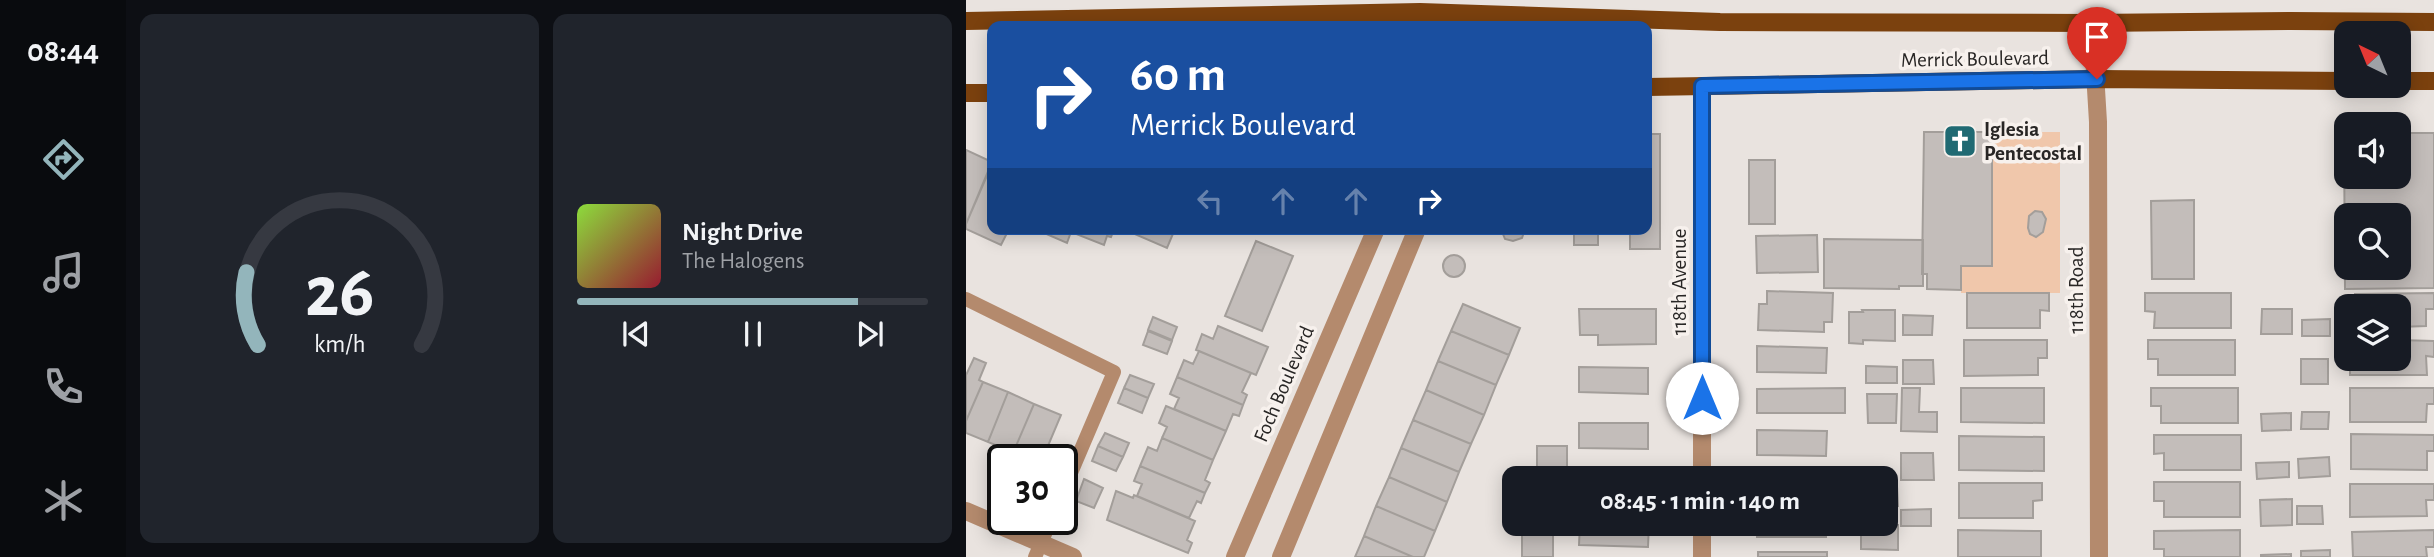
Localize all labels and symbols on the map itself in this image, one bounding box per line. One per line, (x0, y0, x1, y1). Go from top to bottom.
pin (2067, 7, 2127, 79)
north arrow (2334, 21, 2412, 98)
street label: Merrick Boulevard (1901, 47, 2049, 71)
place label: Iglesia Pentecostal (1984, 119, 2082, 164)
church icon: Iglesia Pentecostal (1941, 122, 1979, 160)
street label: 118th Avenue (1669, 229, 1690, 335)
street label: 118th Road (2066, 246, 2087, 334)
street label: Foch Boulevard (1250, 323, 1318, 445)
position arrow (1665, 361, 1739, 435)
speed limit sign: 30 (987, 444, 1078, 535)

